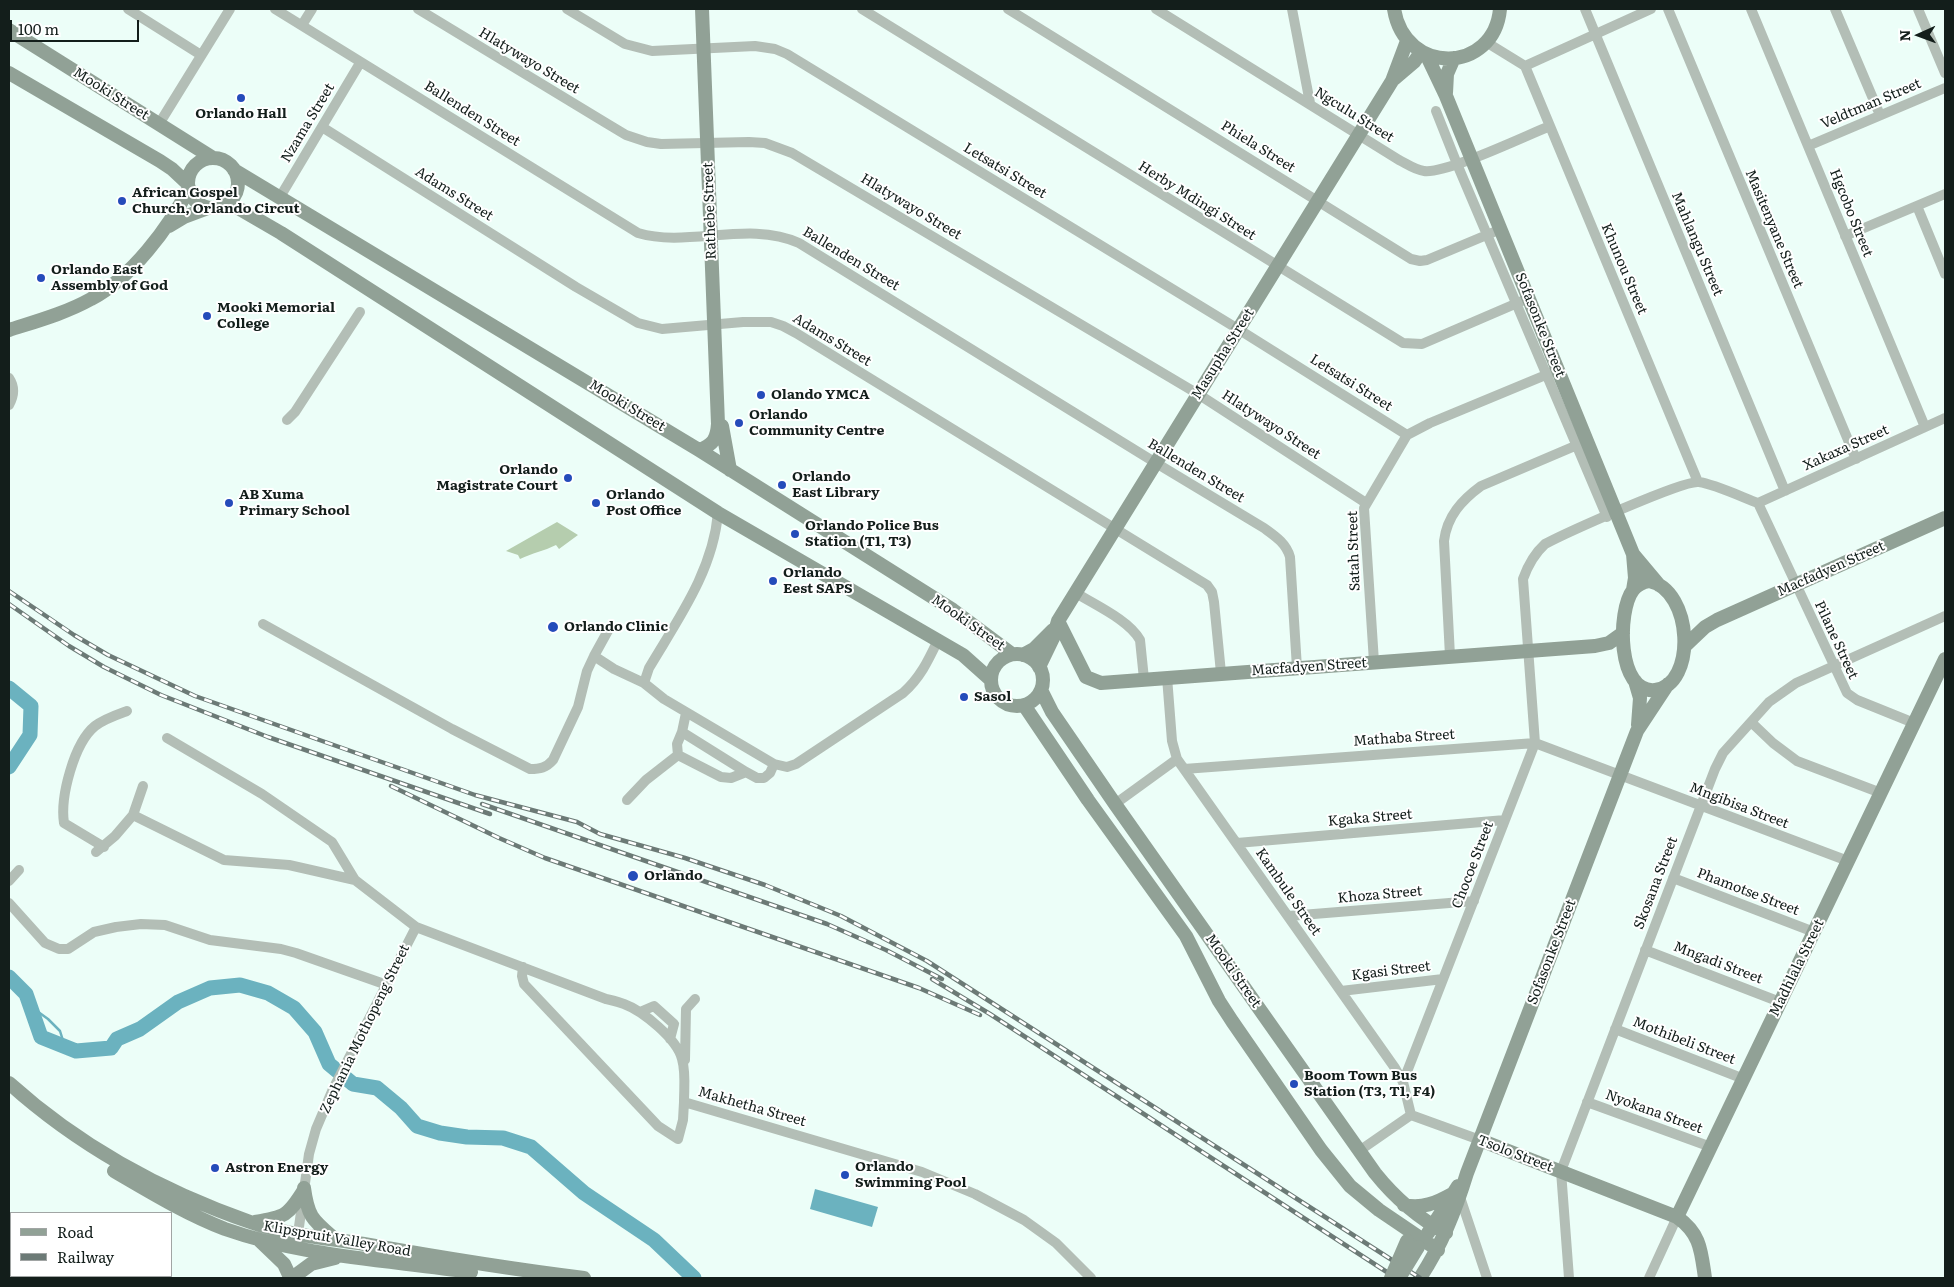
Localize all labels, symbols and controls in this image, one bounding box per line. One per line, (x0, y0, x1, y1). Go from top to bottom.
scale bar (12, 10, 141, 42)
north arrow (1894, 10, 1944, 60)
text: 100 m (18, 17, 59, 40)
street label: Hlatywayo Street (476, 24, 582, 98)
text: N (1894, 29, 1914, 42)
street label: Mooki Street (70, 64, 152, 124)
street label: Veldtman Street (1818, 75, 1924, 133)
street label: Ballenden Street (421, 78, 523, 150)
street label: Nzama Street (278, 80, 338, 166)
street label: Ngculu Street (1311, 84, 1397, 146)
marker: Orlando Hall (235, 92, 247, 104)
place label: Orlando Hall (195, 106, 287, 122)
street label: Phiela Street (1218, 117, 1298, 177)
street label: Letsatsi Street (960, 140, 1050, 202)
street label: Herby Mdingi Street (1135, 158, 1259, 244)
street label: Rathebe Street (700, 162, 720, 260)
street label: Adams Street (412, 163, 496, 225)
street label: Hgcobo Street (1826, 166, 1876, 260)
street label: Masitenyane Street (1741, 167, 1807, 291)
street label: Hlatywayo Street (858, 170, 964, 244)
place label: African Gospel Church, Orlando Circut (132, 185, 300, 218)
street label: Mahlangu Street (1667, 189, 1727, 299)
marker: African Gospel Church, Orlando Circut (116, 195, 128, 207)
street label: Khunou Street (1597, 221, 1651, 317)
street label: Ballenden Street (800, 223, 902, 295)
place label: Orlando East Assembly of God (51, 262, 168, 294)
street label: Sofasonke Street (1511, 270, 1569, 380)
marker: Orlando East Assembly of God (35, 272, 47, 284)
place label: Mooki Memorial College (217, 300, 335, 332)
street label: Masupha Street (1188, 305, 1258, 403)
marker: Mooki Memorial College (201, 310, 213, 322)
street label: Adams Street (790, 310, 874, 370)
street label: Letsatsi Street (1307, 351, 1395, 415)
street label: Mooki Street (586, 377, 668, 435)
place label: Olando YMCA (771, 387, 869, 403)
street label: Hlatywayo Street (1218, 387, 1324, 463)
marker: Olando YMCA (755, 389, 767, 401)
place label: Orlando Community Centre (749, 407, 884, 440)
marker: Orlando Community Centre (733, 417, 745, 429)
street label: Xakaxa Street (1801, 422, 1891, 474)
street label: Ballenden Street (1145, 435, 1247, 507)
place label: Orlando Magistrate Court (436, 462, 558, 494)
place label: Orlando East Library (792, 469, 880, 502)
marker: Orlando Magistrate Court (562, 472, 574, 484)
marker: Orlando East Library (776, 479, 788, 491)
place label: AB Xuma Primary School (239, 487, 350, 520)
place label: Orlando Post Office (606, 487, 681, 520)
marker: AB Xuma Primary School (223, 497, 235, 509)
marker: Orlando Post Office (590, 497, 602, 509)
street label: Satah Street (1344, 510, 1364, 592)
place label: Orlando Police Bus Station (T1, T3) (805, 518, 939, 550)
marker: Orlando Police Bus Station (T1, T3) (789, 528, 801, 540)
street label: Macfadyen Street (1775, 538, 1887, 600)
place label: Orlando Eest SAPS (783, 565, 853, 598)
marker: Orlando Eest SAPS (767, 575, 779, 587)
street label: Mooki Street (928, 591, 1008, 655)
street label: Pilane Street (1811, 598, 1861, 682)
place label: Orlando Clinic (564, 619, 668, 635)
marker: Orlando Clinic (546, 620, 560, 634)
street label: Macfadyen Street (1251, 655, 1367, 679)
place label: Sasol (974, 689, 1011, 705)
marker: Sasol (958, 691, 970, 703)
street label: Mathaba Street (1353, 726, 1455, 750)
street label: Mngibisa Street (1687, 779, 1791, 833)
street label: Kgaka Street (1327, 806, 1413, 830)
street label: Chocoe Street (1449, 819, 1497, 911)
street label: Skosana Street (1631, 834, 1681, 932)
street label: Kambule Street (1252, 845, 1324, 939)
street label: Phamotse Street (1694, 865, 1802, 919)
place label: Orlando (644, 868, 703, 884)
marker: Orlando (626, 869, 640, 883)
street label: Khoza Street (1337, 883, 1423, 907)
street label: Sofasonke Street (1524, 897, 1580, 1007)
street label: Madhlala Street (1766, 917, 1828, 1019)
street label: Mooki Street (1201, 931, 1265, 1011)
street label: Mngadi Street (1671, 938, 1765, 988)
street label: Zephania Mothopeng Street (317, 942, 413, 1116)
street label: Kgasi Street (1351, 958, 1431, 984)
street label: Mothibeli Street (1630, 1014, 1738, 1068)
place label: Boom Town Bus Station (T3, T1, F4) (1304, 1068, 1435, 1100)
marker: Boom Town Bus Station (T3, T1, F4) (1288, 1078, 1300, 1090)
street label: Makhetha Street (696, 1084, 808, 1130)
street label: Nyokana Street (1603, 1087, 1705, 1137)
street label: Tsolo Street (1475, 1132, 1555, 1176)
place label: Orlando Swimming Pool (855, 1159, 967, 1192)
place label: Astron Energy (225, 1160, 328, 1176)
marker: Astron Energy (209, 1162, 221, 1174)
marker: Orlando Swimming Pool (839, 1169, 851, 1181)
legend (10, 1212, 172, 1277)
street label: Klipspruit Valley Road (262, 1218, 412, 1260)
text: Road (57, 1220, 93, 1243)
text: Railway (57, 1245, 114, 1268)

